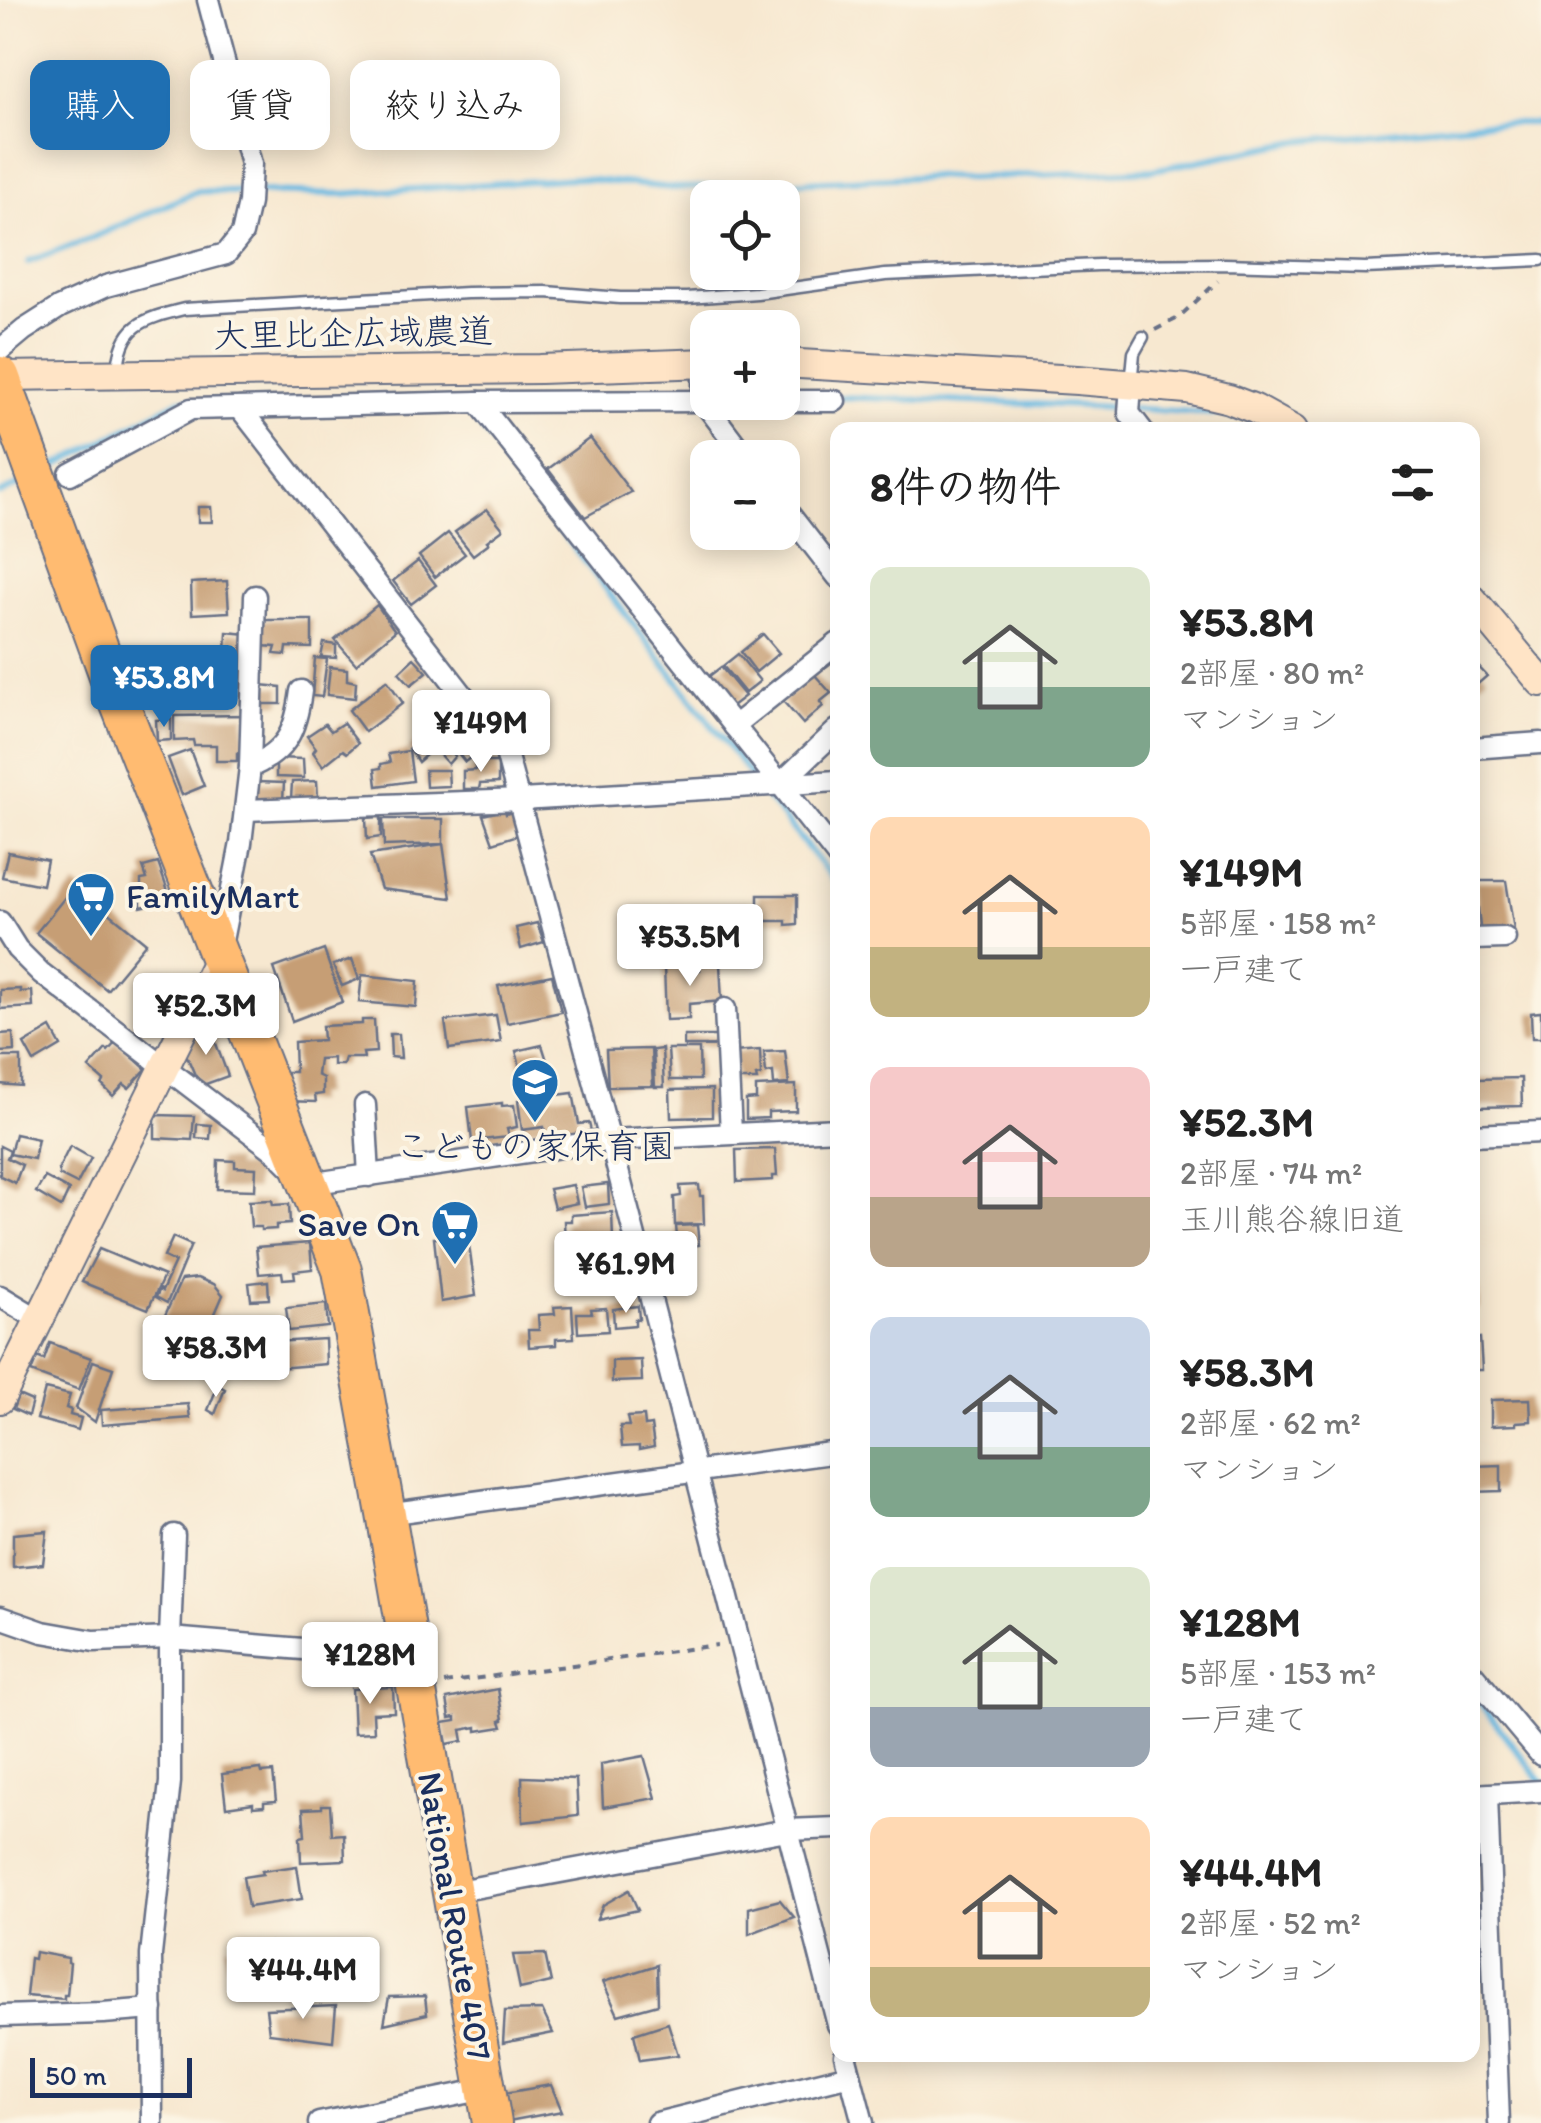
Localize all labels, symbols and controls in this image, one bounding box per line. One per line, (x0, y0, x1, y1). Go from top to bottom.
chip: 購入 (30, 60, 170, 150)
chip: 賃貸 (190, 60, 330, 150)
chip: 絞り込み (350, 60, 560, 150)
map controls (690, 180, 800, 550)
button: locate (690, 180, 800, 290)
street label: 大里比企広域農道 (213, 310, 493, 356)
button: + (690, 310, 800, 420)
button: − (690, 440, 800, 550)
icon: filters (1385, 455, 1440, 510)
text: 8件の物件 (870, 461, 1061, 512)
text: ¥53.8M (1180, 596, 1315, 647)
icon: home (950, 607, 1070, 727)
pin: ¥53.8M (83, 645, 245, 730)
text: 2部屋 · 80 m² (1180, 654, 1364, 692)
text: ¥53.8M (113, 658, 215, 696)
pin: ¥149M (411, 690, 551, 775)
text: マンション (1180, 700, 1339, 738)
text: ¥149M (434, 703, 528, 741)
text: ¥149M (1180, 846, 1303, 897)
icon: home (950, 857, 1070, 977)
supermarket icon: FamilyMart (65, 870, 117, 938)
place label: FamilyMart (126, 875, 299, 917)
pin: ¥53.5M (609, 904, 771, 989)
text: 5部屋 · 158 m² (1180, 904, 1376, 942)
text: ¥53.5M (639, 917, 741, 955)
text: 一戸建て (1180, 950, 1308, 988)
pin: ¥52.3M (125, 973, 287, 1058)
text: ¥52.3M (155, 986, 257, 1024)
school or university icon: こどもの家保育園 (509, 1056, 561, 1124)
text: ¥52.3M (1180, 1096, 1314, 1147)
icon: home (950, 1107, 1070, 1227)
place label: こどもの家保育園 (395, 1125, 675, 1167)
text: 2部屋 · 74 m² (1180, 1154, 1362, 1192)
supermarket icon: Save On (429, 1198, 481, 1266)
text: 玉川熊谷線旧道 (1180, 1200, 1404, 1238)
place label: Save On (298, 1203, 420, 1245)
pin: ¥61.9M (545, 1231, 707, 1316)
text: ¥61.9M (576, 1244, 676, 1282)
pin: ¥58.3M (135, 1315, 297, 1400)
text: ¥58.3M (165, 1328, 267, 1366)
text: ¥58.3M (1180, 1346, 1315, 1397)
icon: home (950, 1357, 1070, 1477)
text: 2部屋 · 62 m² (1180, 1404, 1361, 1442)
text: マンション (1180, 1450, 1339, 1488)
text: ¥128M (1180, 1596, 1301, 1647)
icon: home (950, 1607, 1070, 1727)
pin: ¥128M (300, 1622, 440, 1707)
text: ¥128M (324, 1635, 416, 1673)
text: 5部屋 · 153 m² (1180, 1654, 1376, 1692)
text: 一戸建て (1180, 1700, 1308, 1738)
street label: National Route 407 (409, 1768, 501, 2064)
text: ¥44.4M (1180, 1846, 1323, 1897)
icon: home (950, 1857, 1070, 1977)
text: 2部屋 · 52 m² (1180, 1904, 1361, 1942)
pin: ¥44.4M (222, 1937, 384, 2022)
text: ¥44.4M (249, 1950, 357, 1988)
text: マンション (1180, 1950, 1339, 1988)
scale bar (30, 2053, 192, 2098)
text: 50 m (45, 2058, 107, 2092)

